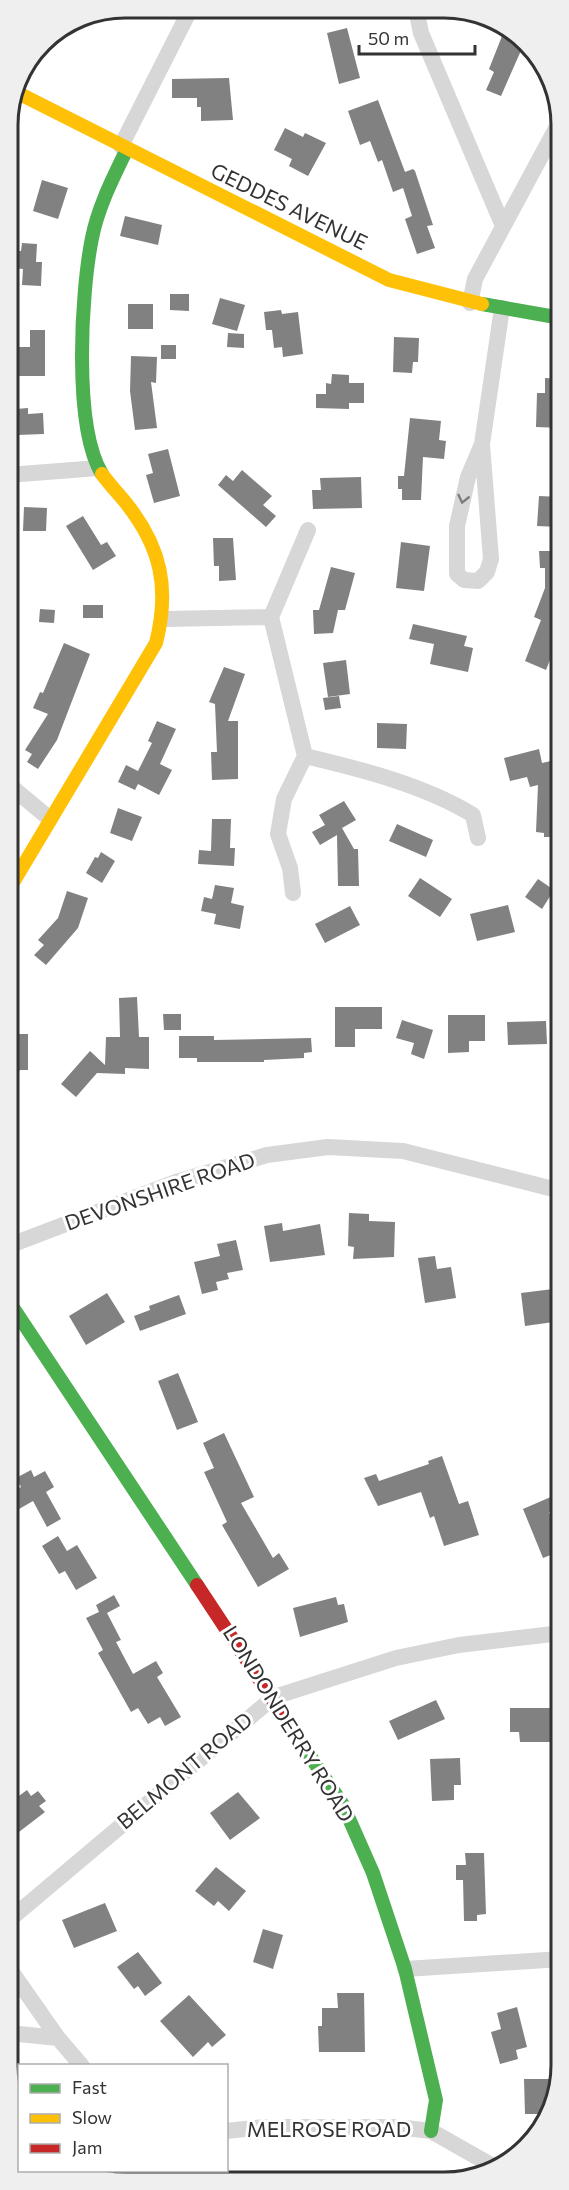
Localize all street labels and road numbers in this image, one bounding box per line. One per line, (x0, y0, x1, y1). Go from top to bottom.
street label: GEDDES AVENUE (207, 157, 372, 254)
street label: DEVONSHIRE ROAD (61, 1146, 258, 1235)
street label: LONDONDERRY ROAD (219, 1621, 360, 1826)
street label: BELMONT ROAD (111, 1706, 257, 1834)
street label: MELROSE ROAD (247, 2116, 411, 2141)

